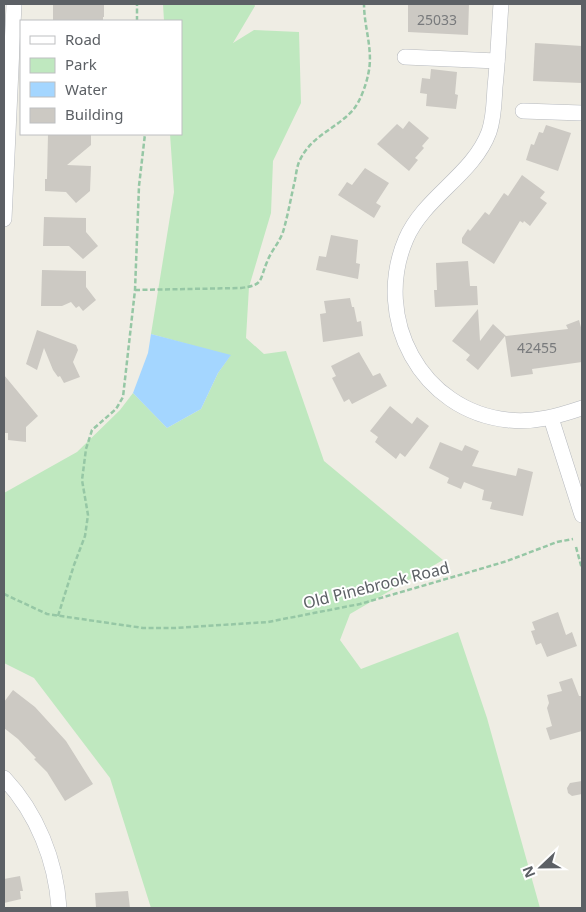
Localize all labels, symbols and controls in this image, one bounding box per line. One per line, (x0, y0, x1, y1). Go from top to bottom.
house number: 25033 (417, 10, 457, 29)
legend (20, 20, 182, 135)
text: Road (65, 29, 101, 49)
text: Park (65, 54, 97, 74)
text: Water (65, 79, 107, 99)
text: Building (65, 104, 123, 124)
house number: 42455 (517, 338, 557, 357)
street label: Old Pinebrook Road (301, 556, 451, 614)
north arrow (516, 842, 566, 892)
text: N (518, 863, 539, 881)

